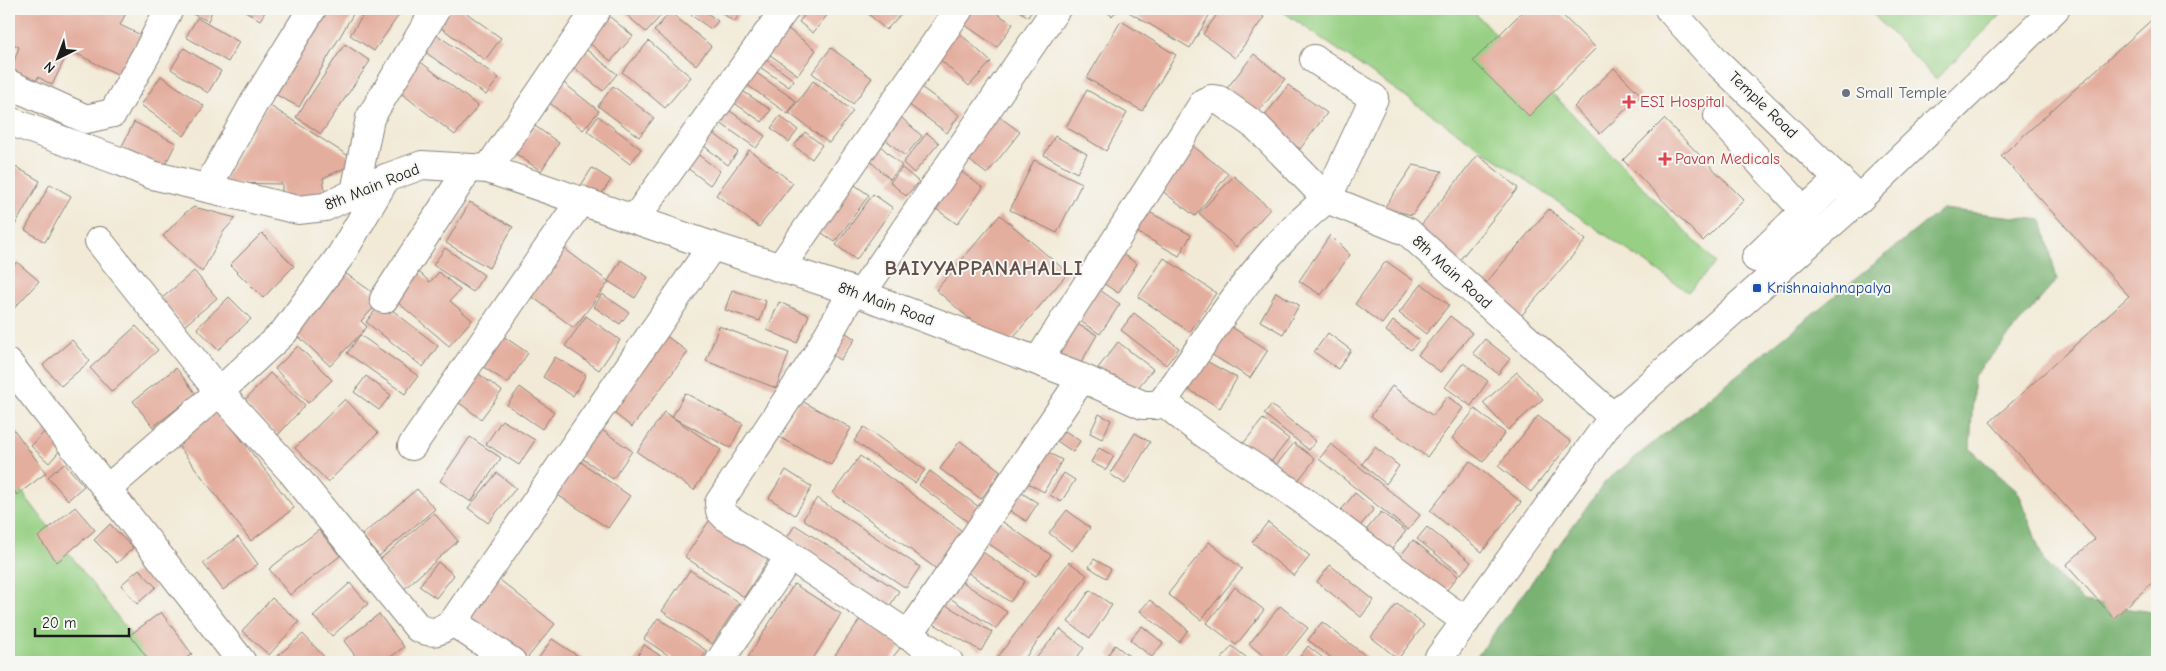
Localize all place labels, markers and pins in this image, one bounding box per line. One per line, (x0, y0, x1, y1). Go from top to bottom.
place label: Small Temple (1856, 84, 1947, 102)
marker: Small Temple (1840, 87, 1852, 99)
place label: ESI Hospital (1640, 93, 1725, 111)
marker: ESI Hospital (1622, 95, 1636, 109)
place label: Pavan Medicals (1675, 150, 1780, 168)
marker: Pavan Medicals (1659, 153, 1671, 165)
place label: Krishnaiahnapalya (1767, 279, 1891, 297)
marker: Krishnaiahnapalya (1751, 282, 1763, 294)

